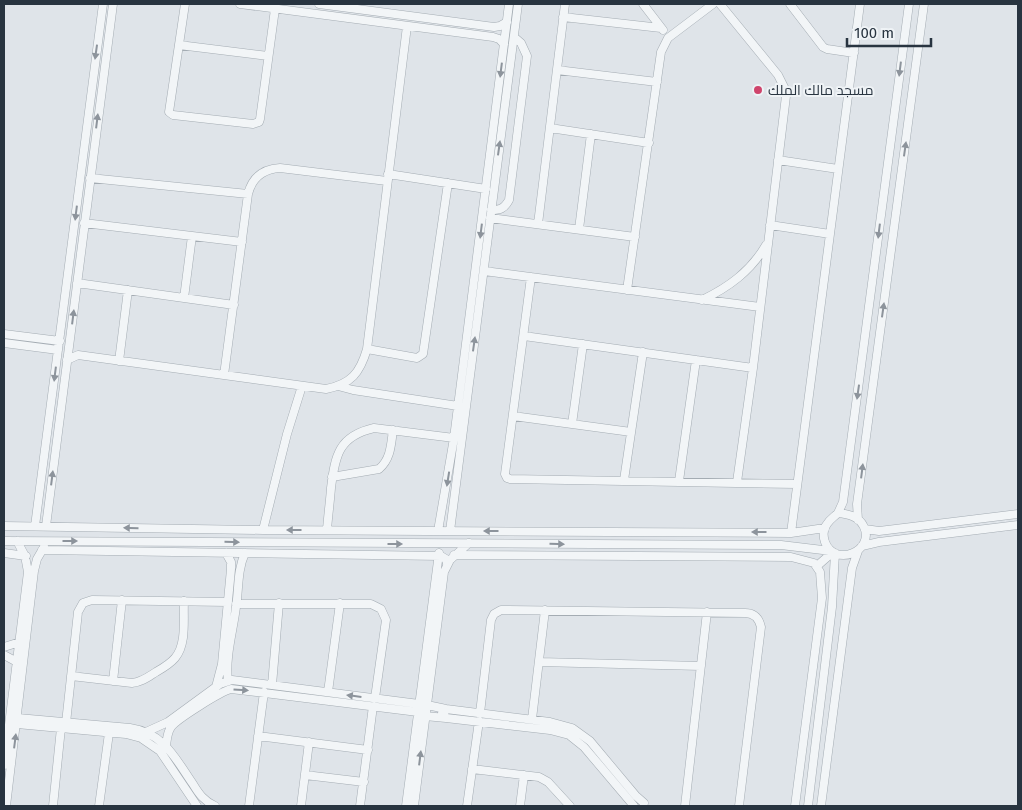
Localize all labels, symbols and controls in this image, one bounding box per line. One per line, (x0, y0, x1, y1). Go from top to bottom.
scale bar (847, 15, 931, 47)
text: 100 m (854, 24, 894, 42)
one-way arrow (92, 44, 100, 60)
one-way arrow (497, 62, 505, 78)
one-way arrow (896, 62, 904, 78)
place label: مسجد مالك الملك (768, 82, 874, 99)
marker: مسجد مالك الملك (752, 84, 764, 96)
one-way arrow (94, 113, 102, 129)
one-way arrow (496, 140, 504, 156)
one-way arrow (901, 141, 909, 157)
one-way arrow (72, 206, 80, 222)
one-way arrow (477, 223, 485, 239)
one-way arrow (875, 223, 883, 239)
one-way arrow (879, 302, 887, 318)
one-way arrow (69, 309, 77, 325)
one-way arrow (470, 336, 478, 352)
one-way arrow (51, 367, 59, 383)
one-way arrow (854, 384, 862, 400)
one-way arrow (858, 463, 866, 479)
one-way arrow (48, 470, 56, 486)
one-way arrow (444, 471, 452, 487)
one-way arrow (123, 524, 139, 532)
one-way arrow (286, 526, 302, 534)
one-way arrow (483, 527, 499, 535)
one-way arrow (751, 528, 767, 536)
one-way arrow (62, 537, 78, 545)
one-way arrow (225, 538, 241, 546)
one-way arrow (387, 540, 403, 548)
one-way arrow (550, 540, 566, 548)
one-way arrow (234, 686, 250, 694)
one-way arrow (345, 691, 361, 699)
one-way arrow (11, 732, 19, 748)
one-way arrow (416, 750, 424, 766)

